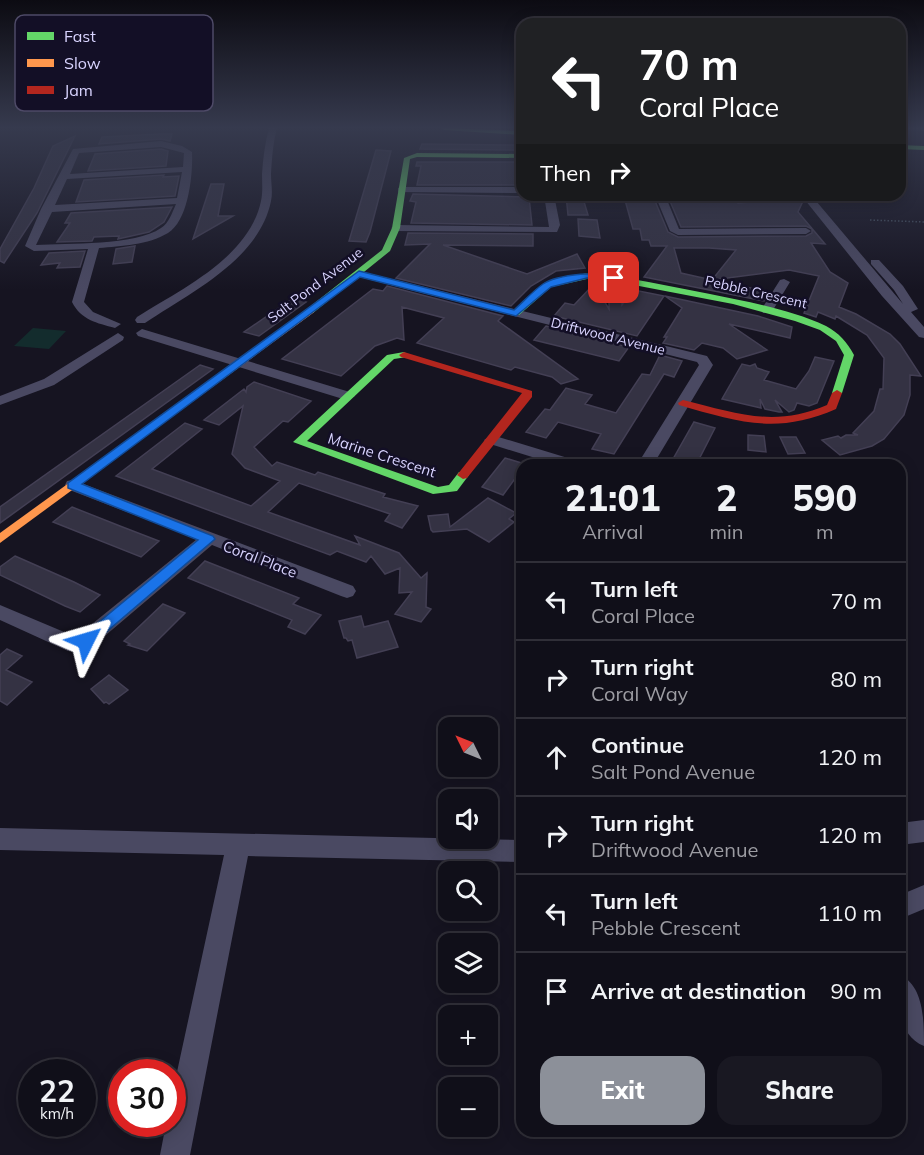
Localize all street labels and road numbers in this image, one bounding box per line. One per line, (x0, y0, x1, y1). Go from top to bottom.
street label: Salt Pond Avenue (264, 243, 366, 327)
street label: Pebble Crescent (703, 271, 809, 313)
street label: Driftwood Avenue (549, 313, 667, 359)
street label: Marine Crescent (326, 429, 438, 481)
street label: Coral Place (220, 536, 300, 582)

